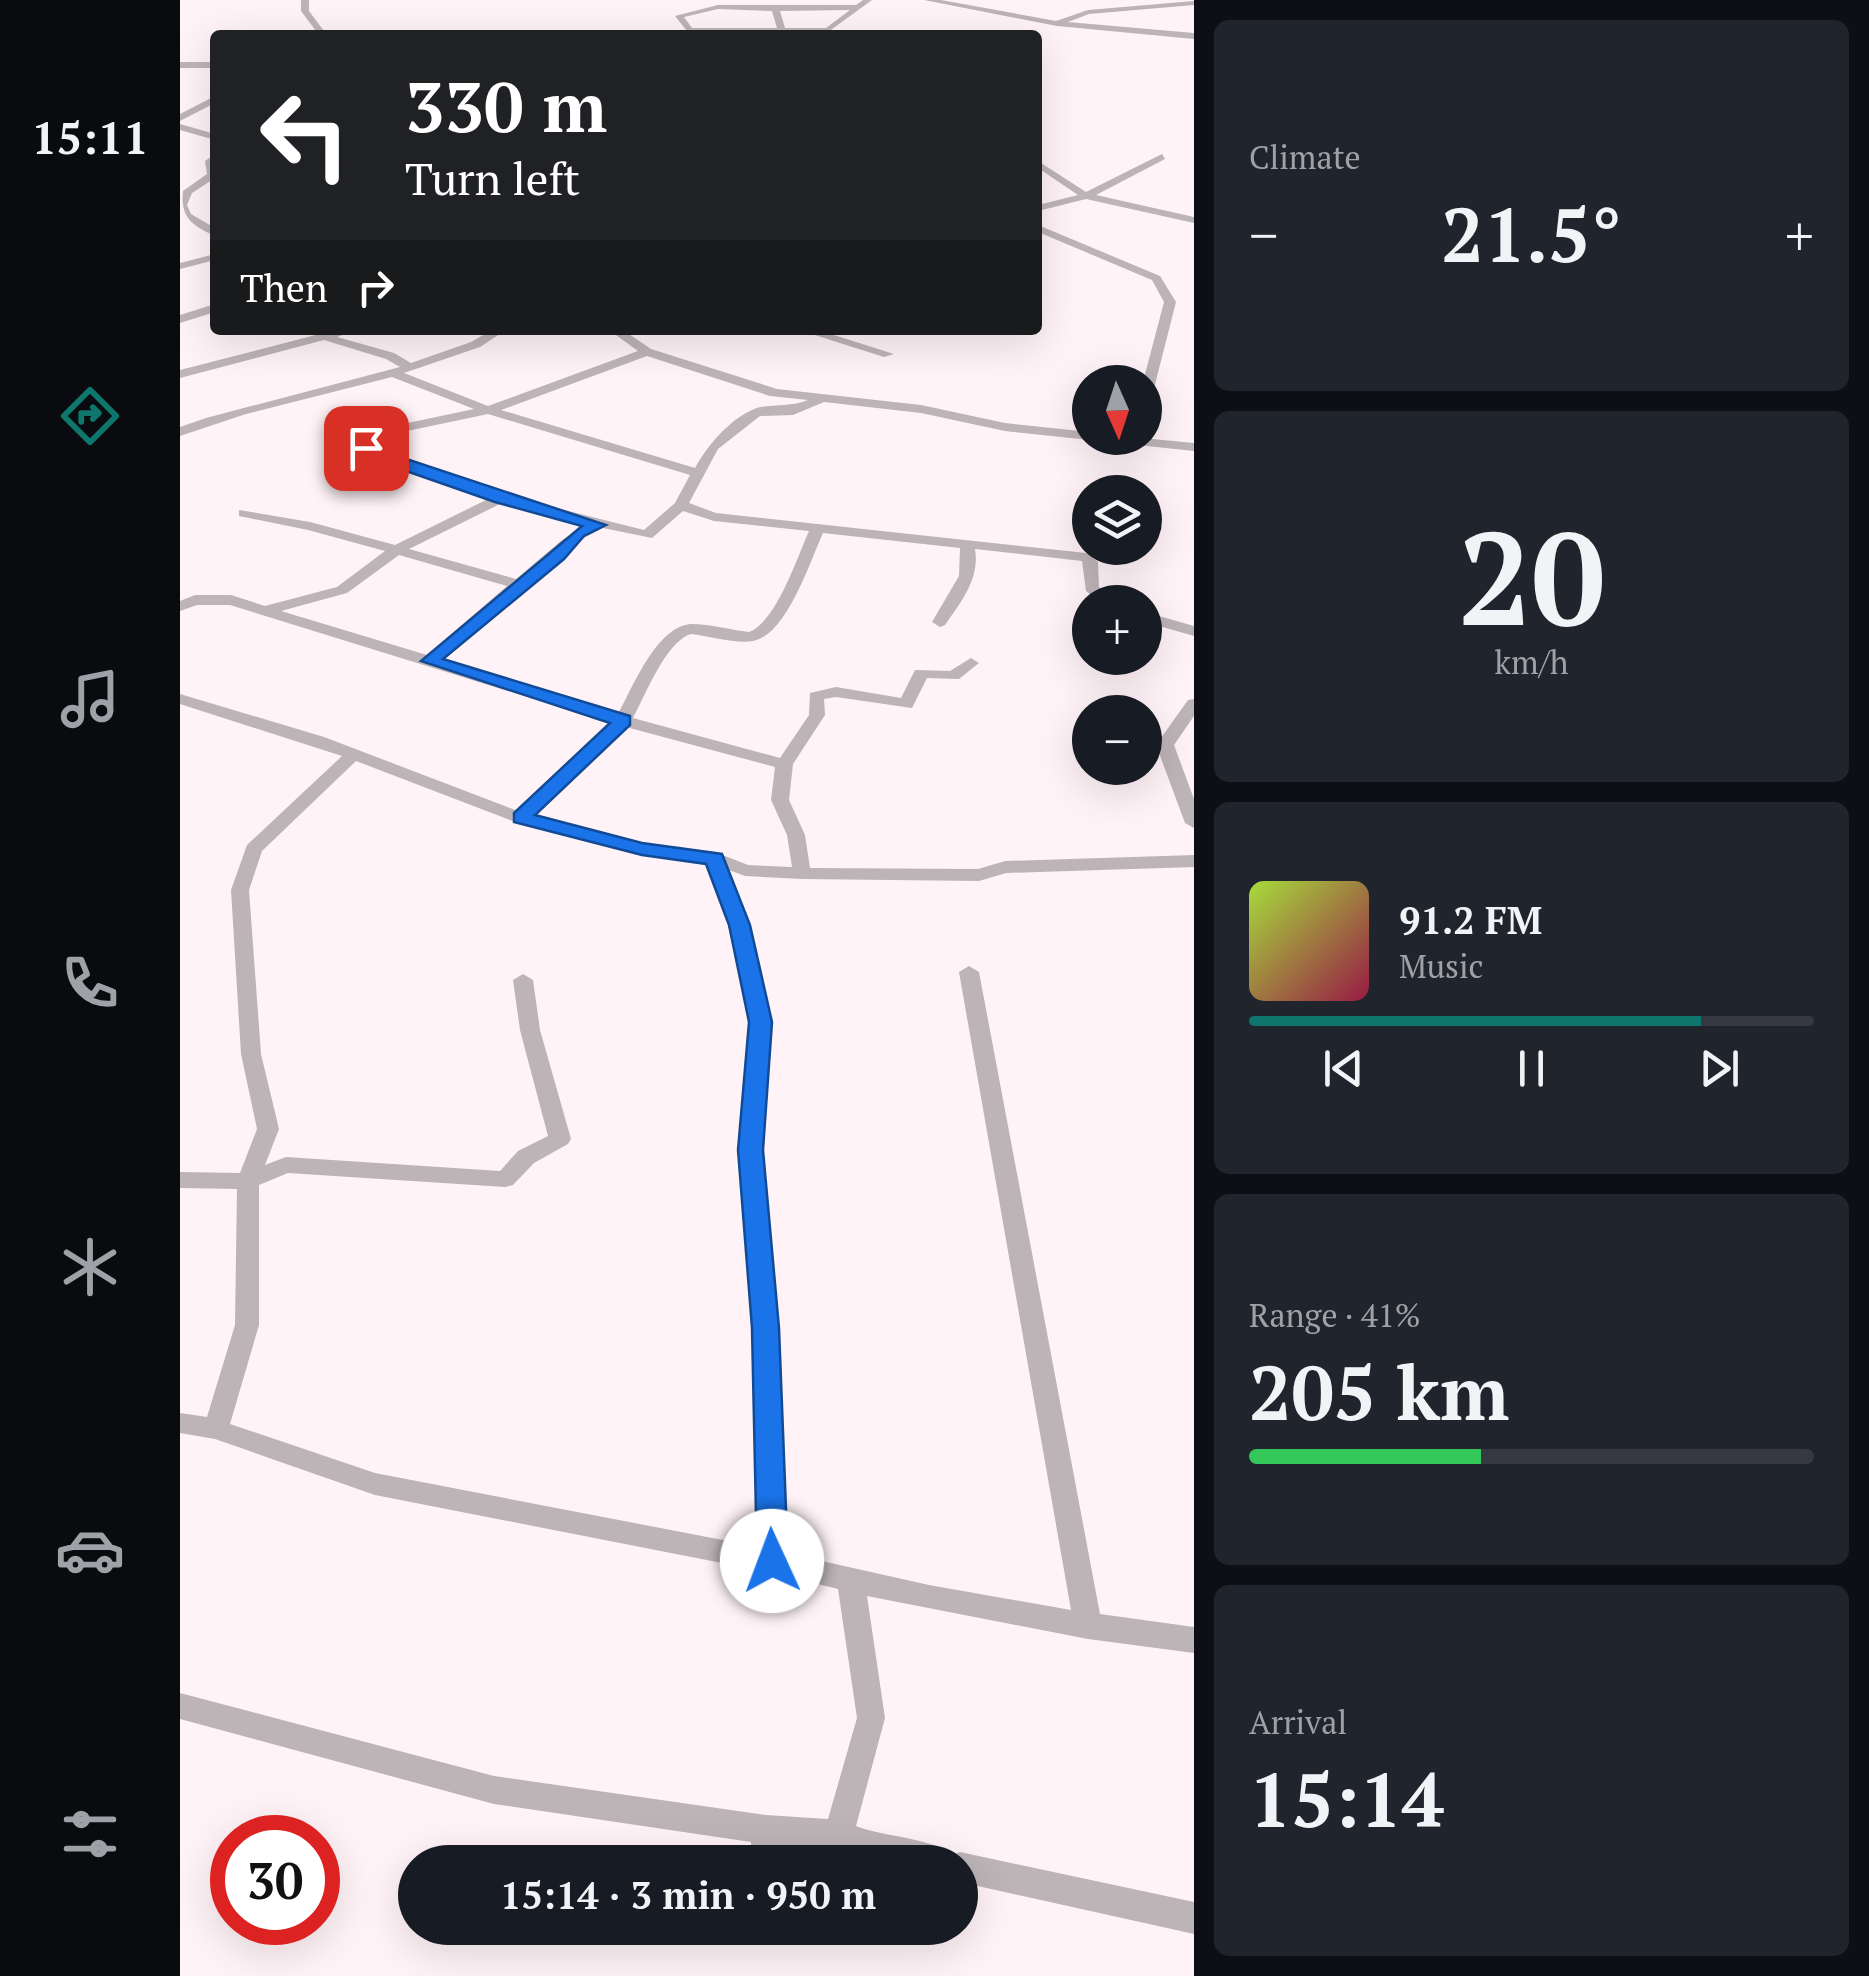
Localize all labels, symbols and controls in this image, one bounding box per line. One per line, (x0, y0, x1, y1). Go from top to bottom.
text: 330 m (405, 59, 607, 152)
icon: left (240, 70, 370, 200)
text: 15:11 (31, 107, 149, 167)
text: Climate (1249, 136, 1361, 178)
text: Turn left (405, 148, 580, 208)
text: 21.5° (1441, 184, 1622, 283)
text: − (1249, 198, 1278, 271)
text: + (1785, 198, 1814, 271)
icon: right (348, 260, 403, 315)
text: Then (240, 263, 328, 313)
north arrow (1072, 365, 1162, 455)
map controls (1072, 365, 1162, 785)
icon: directions (55, 381, 125, 451)
pin (324, 406, 409, 491)
icon: arrive (339, 421, 394, 476)
button: layers (1072, 475, 1162, 565)
text: 20 (1458, 490, 1605, 662)
button: + (1072, 585, 1162, 675)
text: km/h (1495, 641, 1568, 683)
icon: music (55, 664, 125, 734)
button: − (1072, 695, 1162, 785)
text: 91.2 FM (1399, 895, 1542, 945)
text: Music (1399, 945, 1484, 987)
icon: phone (55, 948, 125, 1018)
icon: previous (1316, 1041, 1371, 1096)
icon: pause (1504, 1041, 1559, 1096)
icon: next (1692, 1041, 1747, 1096)
icon: climate (55, 1232, 125, 1302)
text: Range · 41% (1249, 1294, 1421, 1336)
text: 205 km (1249, 1342, 1509, 1441)
position arrow (720, 1509, 824, 1613)
icon: car (55, 1515, 125, 1585)
text: Arrival (1249, 1701, 1347, 1743)
text: 15:14 (1249, 1749, 1444, 1848)
icon: filters (55, 1799, 125, 1869)
speed limit sign: 30 (210, 1815, 340, 1945)
text: 15:14 · 3 min · 950 m (500, 1870, 876, 1920)

